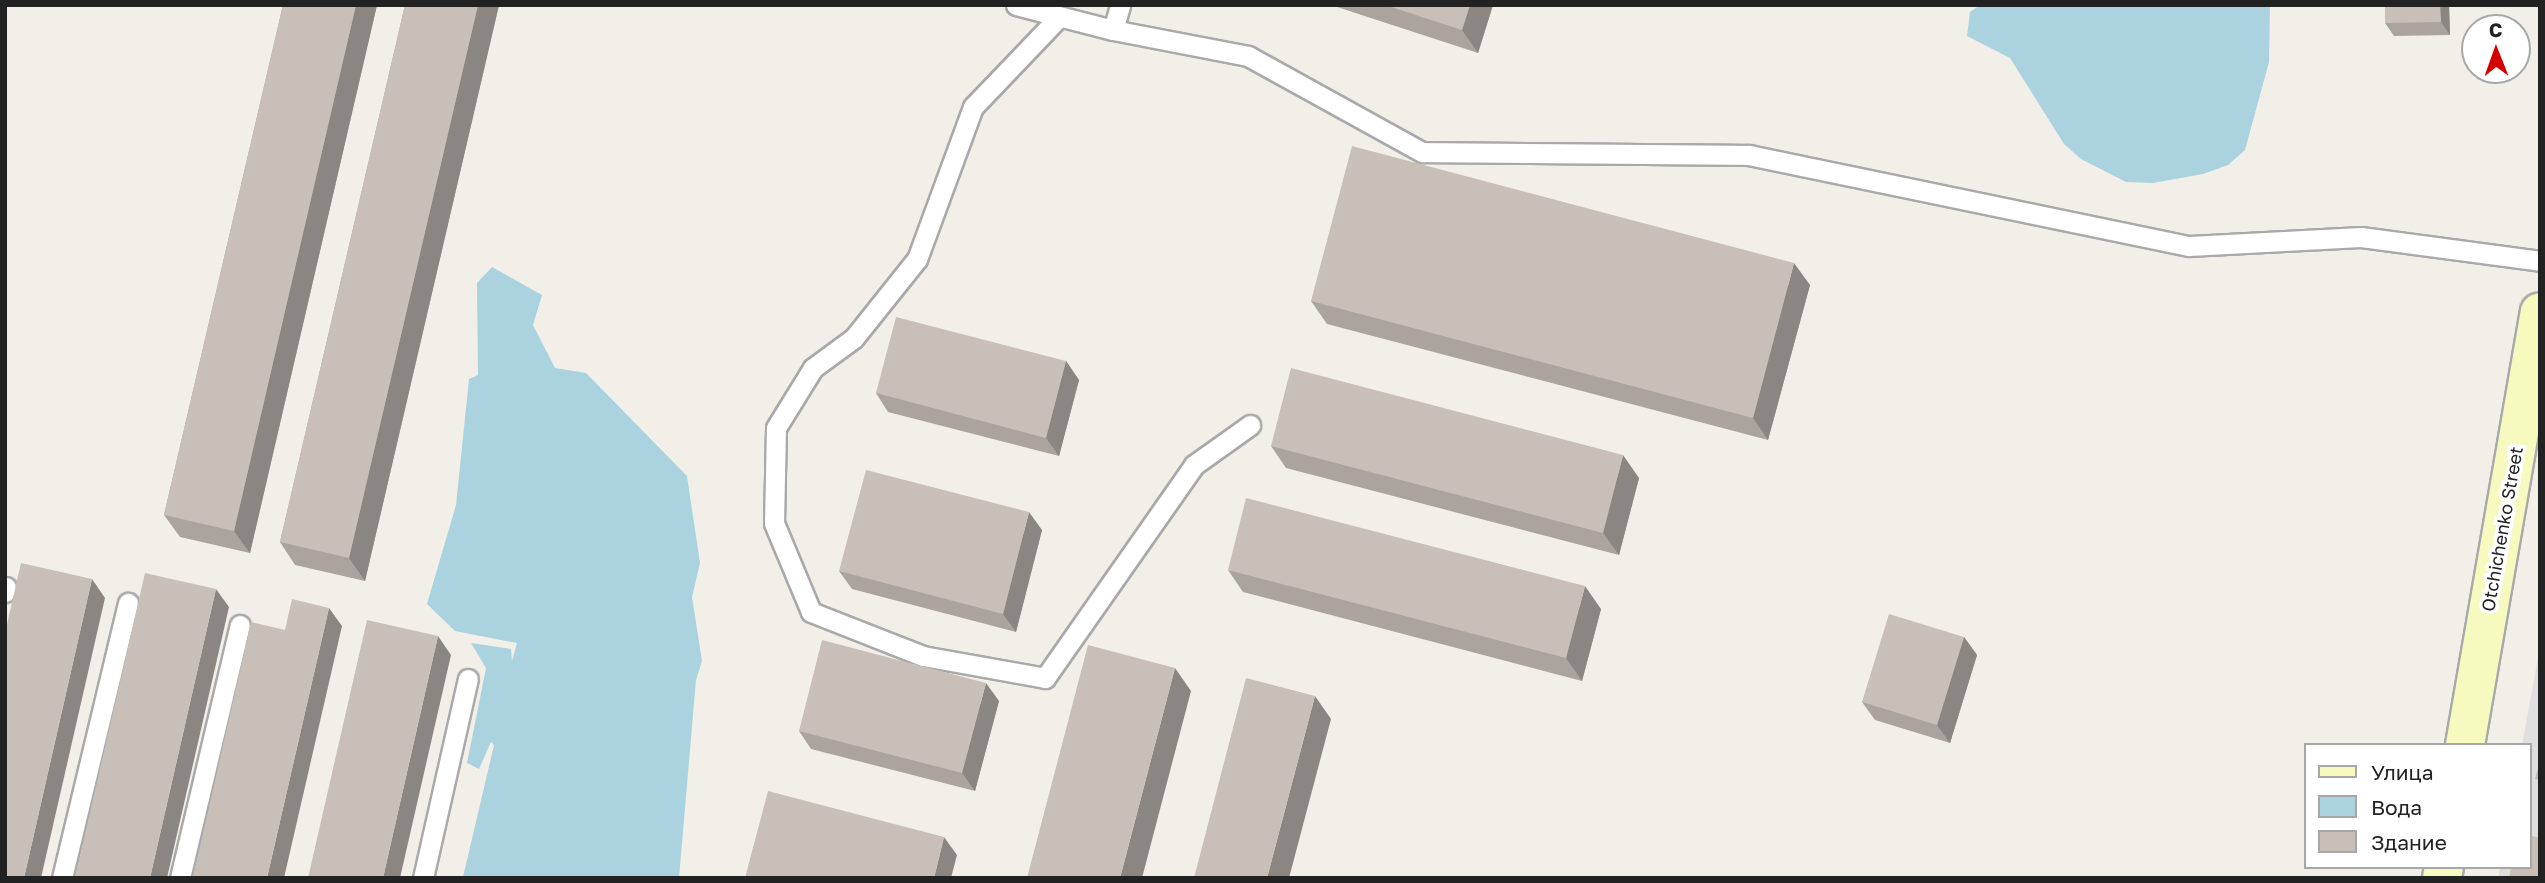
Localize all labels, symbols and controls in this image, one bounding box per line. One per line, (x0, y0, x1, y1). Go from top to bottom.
north arrow (2461, 14, 2531, 84)
text: С (2489, 18, 2503, 41)
street label: Otchichenko Street (2477, 445, 2527, 613)
legend (2304, 743, 2531, 869)
text: Улица (2371, 759, 2434, 785)
text: Вода (2371, 794, 2422, 820)
text: Здание (2371, 829, 2447, 855)

